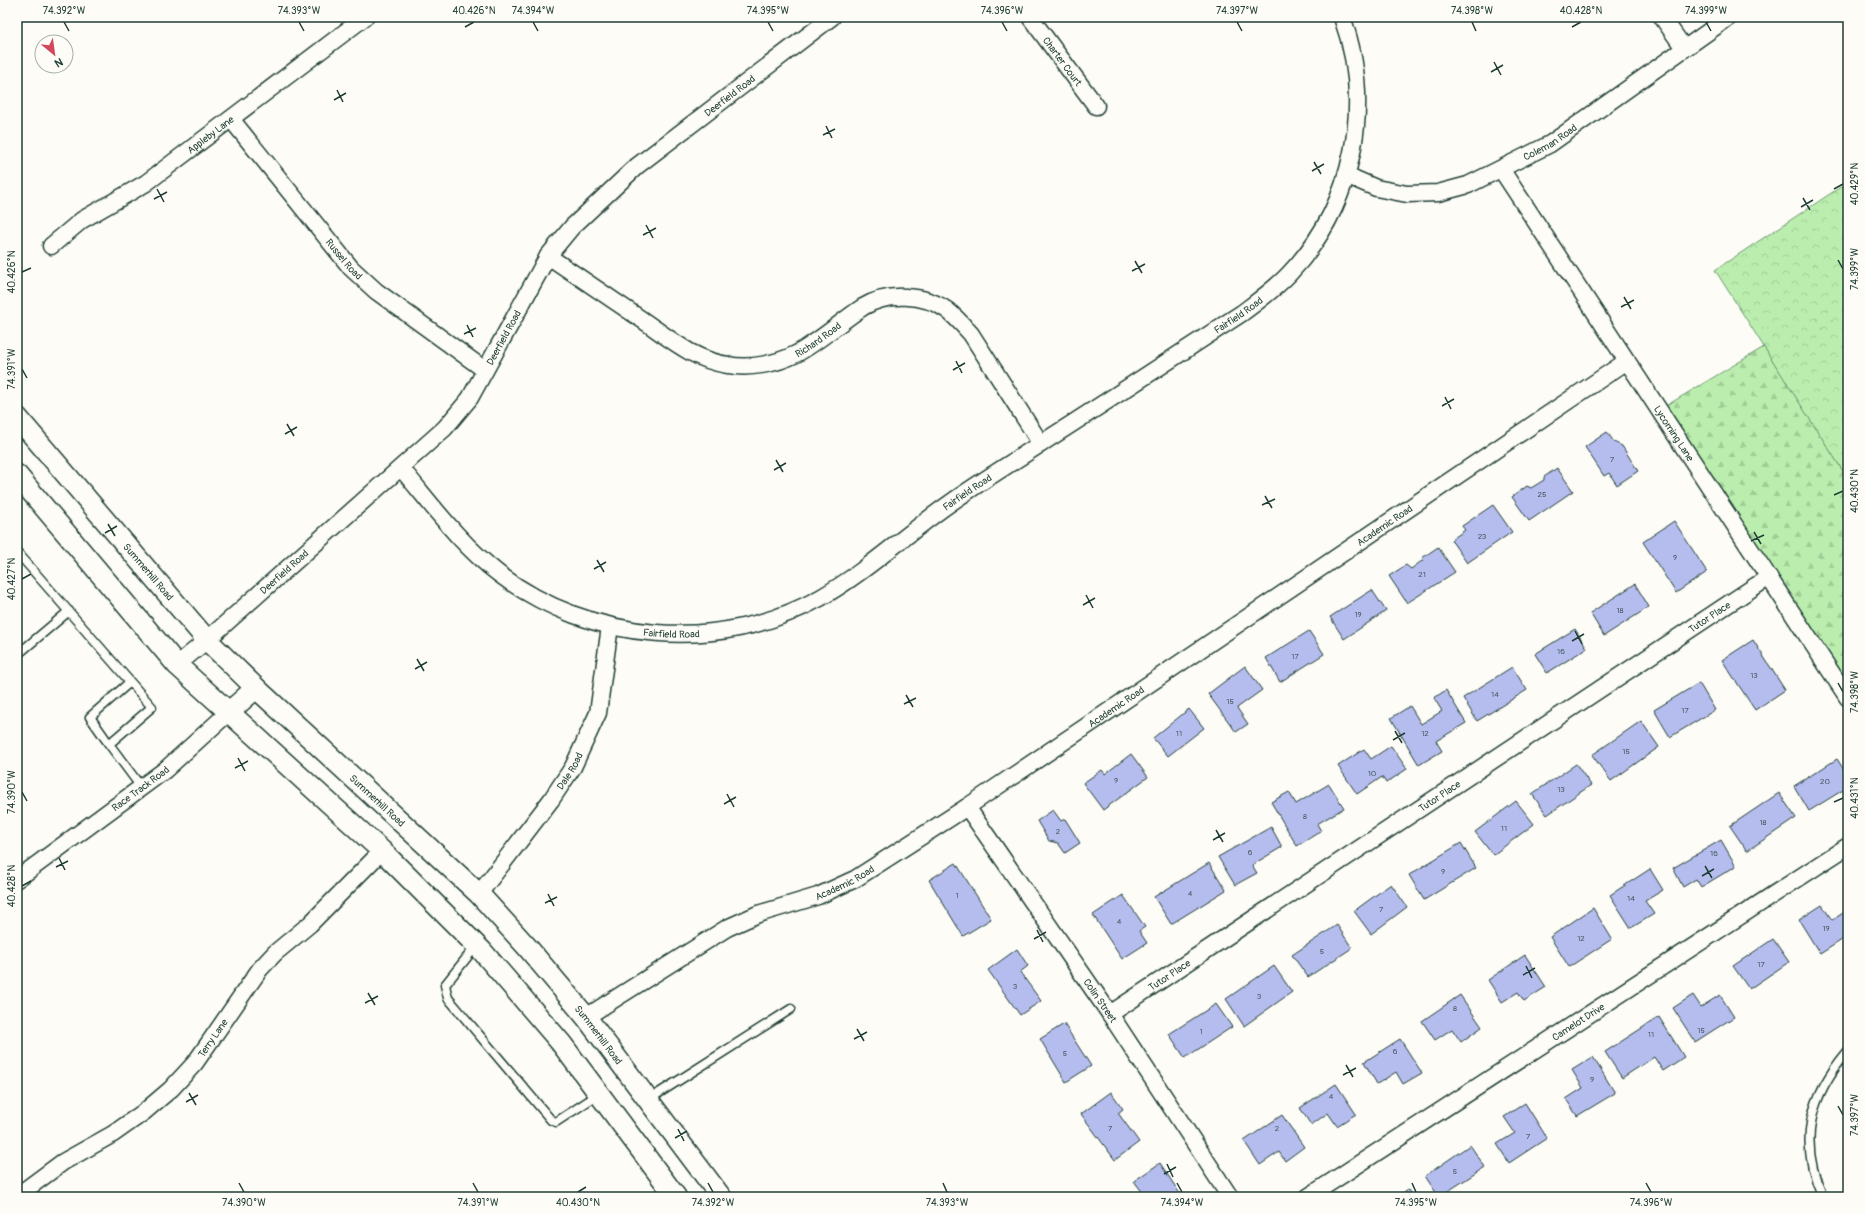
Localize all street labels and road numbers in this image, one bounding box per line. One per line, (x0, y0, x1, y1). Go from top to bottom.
street label: Charter Court (1040, 35, 1085, 89)
street label: Deerfield Road (702, 73, 758, 119)
street label: Appleby Lane (185, 114, 237, 157)
street label: Coleman Road (1522, 122, 1580, 163)
street label: Russel Road (323, 237, 365, 282)
street label: Fairfield Road (1212, 295, 1266, 337)
street label: Deerfield Road (484, 308, 524, 367)
street label: Richard Road (793, 320, 844, 360)
street label: Lycoming Lane (1651, 404, 1696, 464)
street label: Fairfield Road (941, 472, 994, 513)
street label: Academic Road (1355, 503, 1415, 549)
street label: Summerhill Road (120, 541, 176, 603)
street label: Deerfield Road (258, 548, 311, 597)
street label: Tutor Place (1686, 599, 1733, 636)
street label: Fairfield Road (643, 627, 700, 641)
street label: Academic Road (1086, 684, 1147, 730)
street label: Dale Road (555, 751, 586, 792)
street label: Race Track Road (110, 764, 172, 814)
street label: Summerhill Road (347, 772, 407, 830)
street label: Tutor Place (1416, 778, 1463, 815)
street label: Academic Road (813, 863, 877, 904)
street label: Tutor Place (1146, 957, 1193, 994)
street label: Colin Street (1080, 977, 1119, 1026)
street label: Camelot Drive (1550, 1001, 1607, 1044)
street label: Summerhill Road (572, 1003, 624, 1067)
street label: Terry Lane (196, 1017, 231, 1060)

